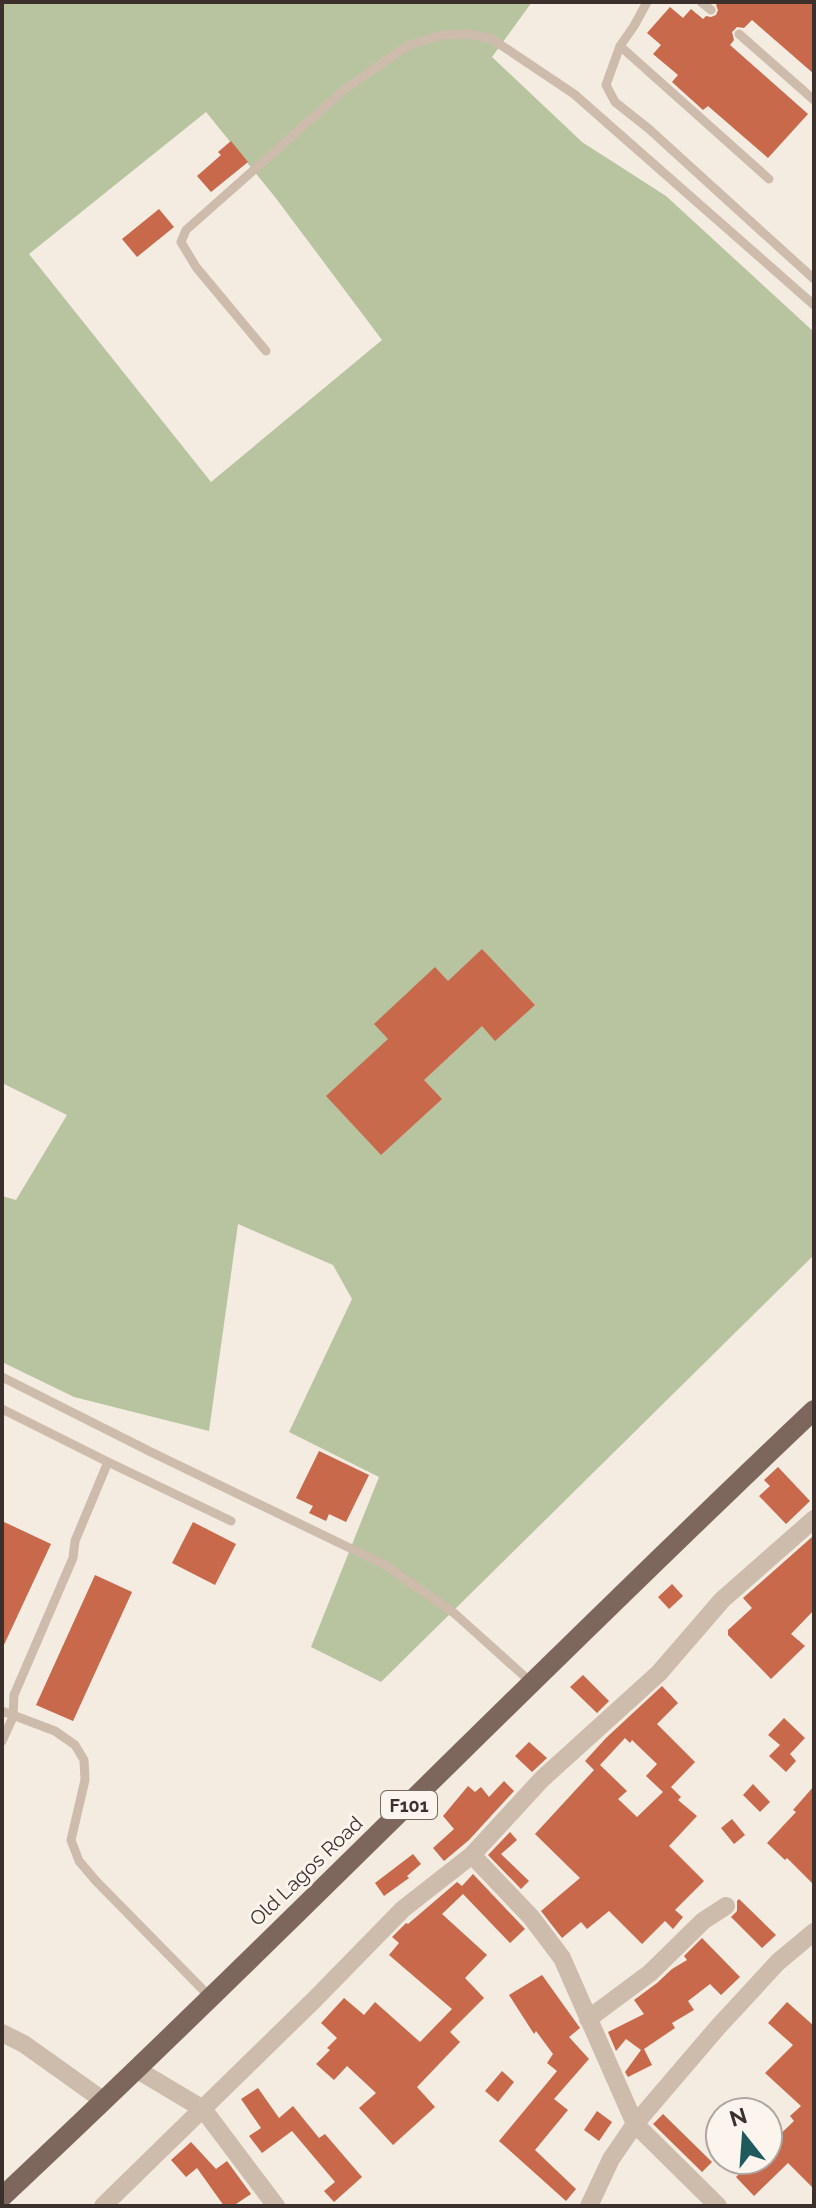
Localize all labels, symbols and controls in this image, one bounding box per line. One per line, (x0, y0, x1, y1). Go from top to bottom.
road number: F101 (381, 1791, 437, 1819)
street label: Old Lagos Road (245, 1811, 367, 1931)
north arrow (704, 2096, 784, 2176)
text: N (726, 2102, 750, 2132)

